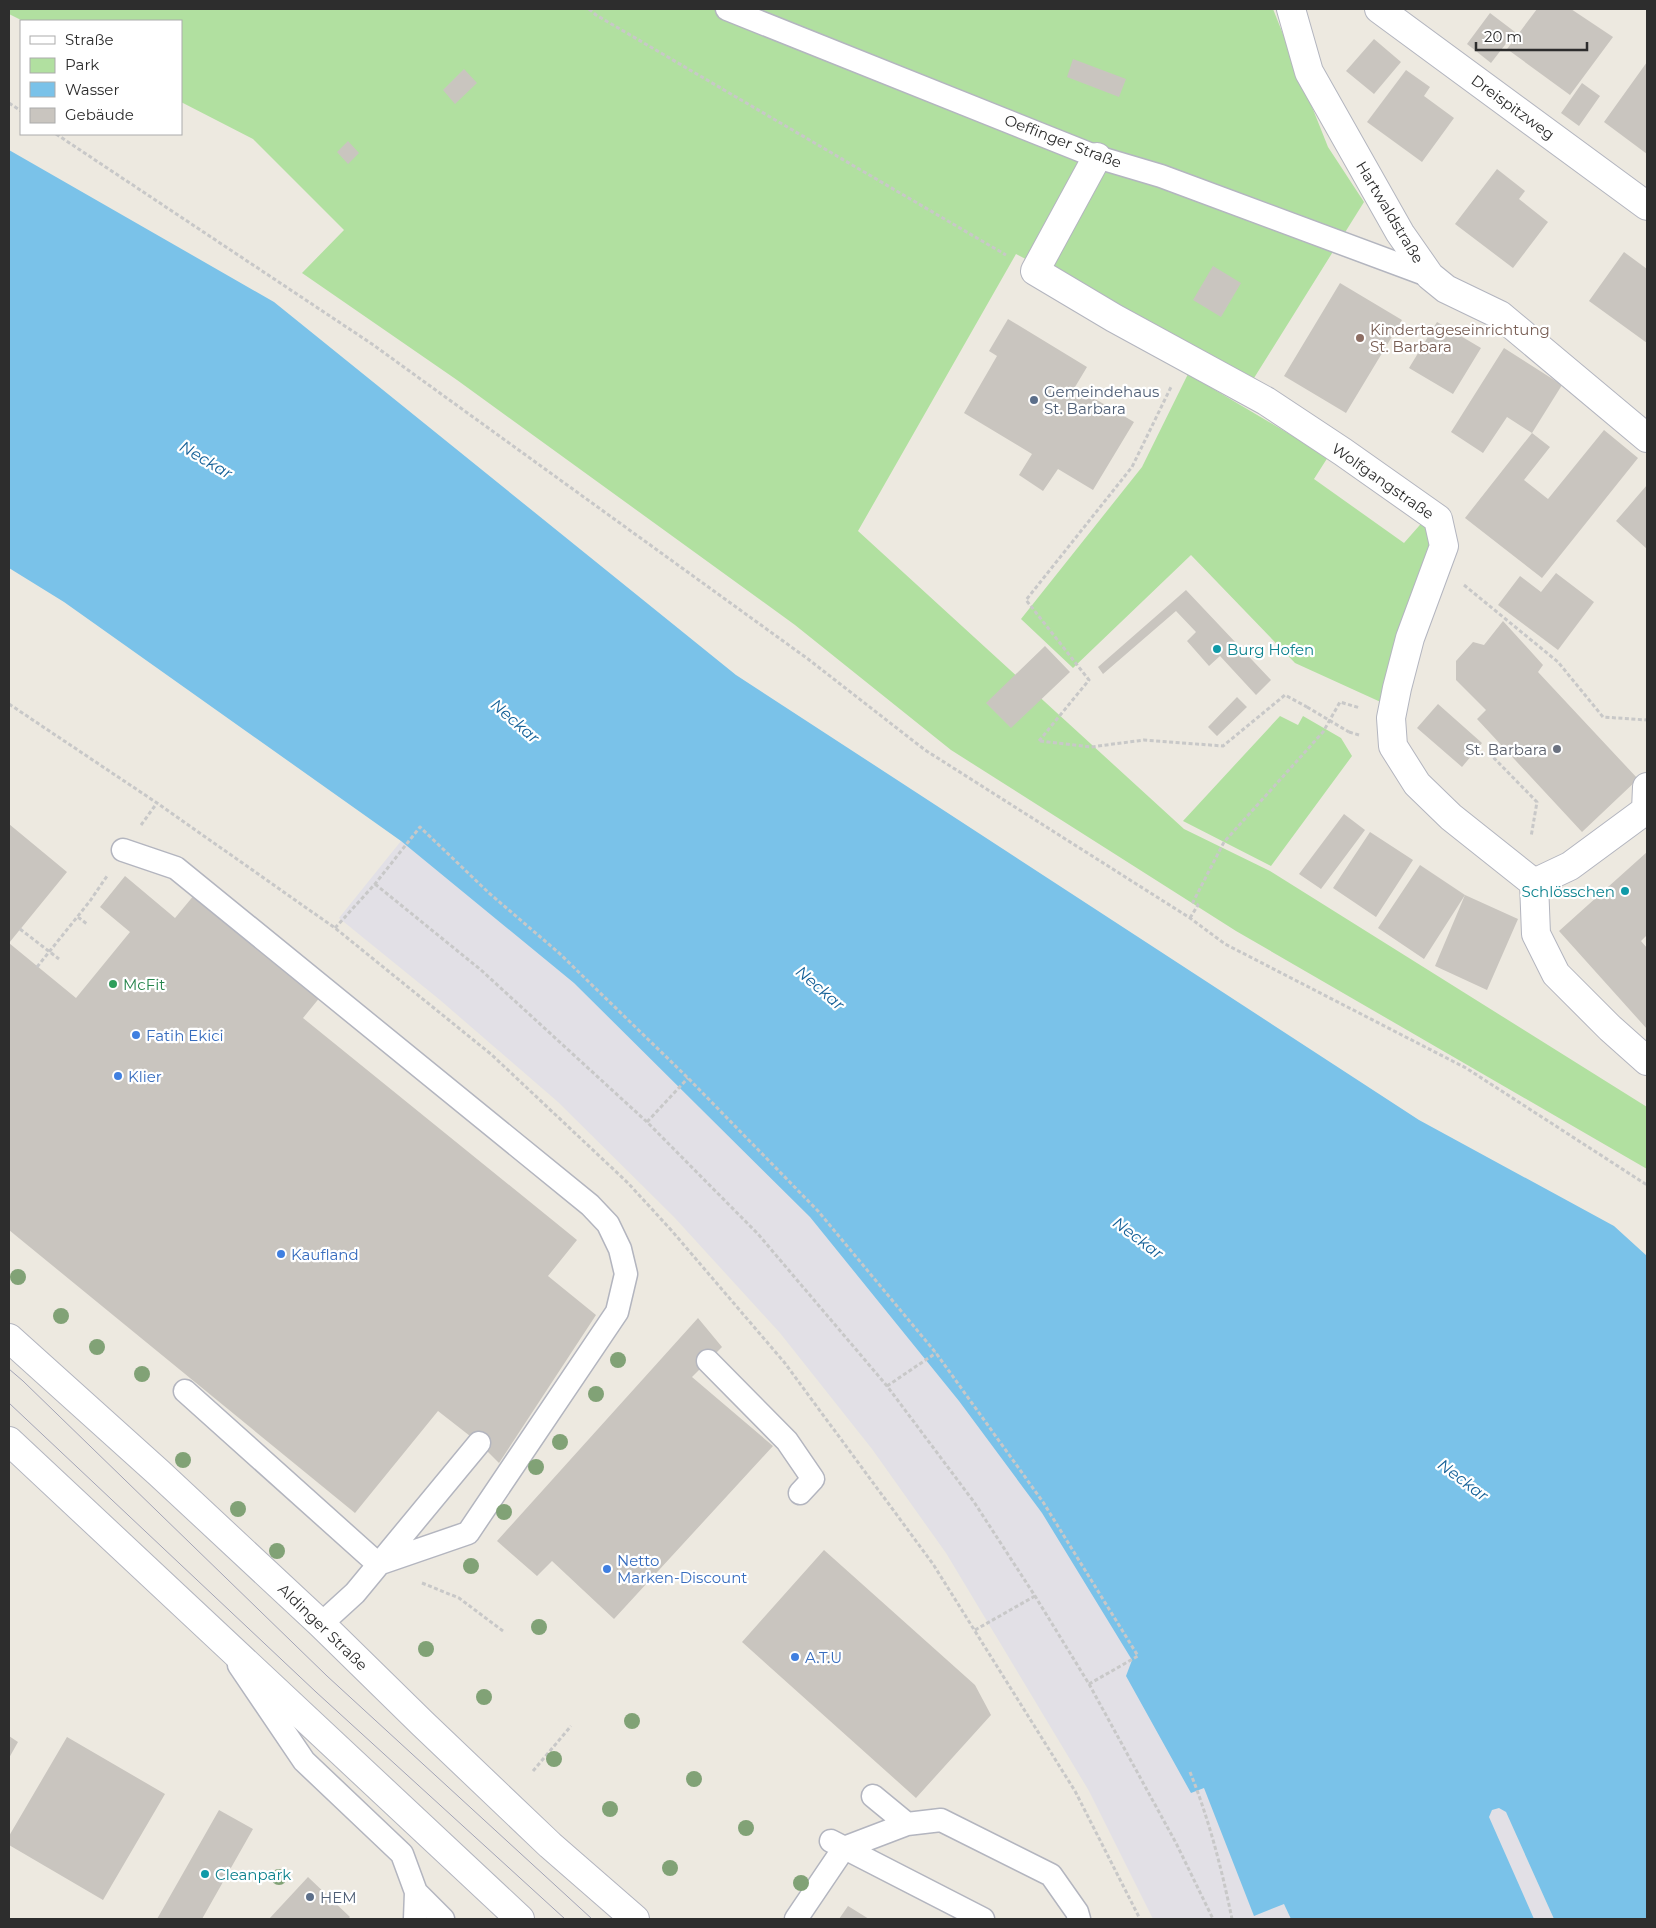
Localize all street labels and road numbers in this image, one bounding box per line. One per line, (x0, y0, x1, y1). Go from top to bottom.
street label: Dreispitzweg (1468, 70, 1558, 144)
street label: Oeffinger Straße (1002, 110, 1124, 172)
street label: Hartwaldstraße (1352, 157, 1428, 267)
street label: Wolfgangstraße (1328, 439, 1438, 523)
street label: Aldinger Straße (274, 1580, 372, 1674)

